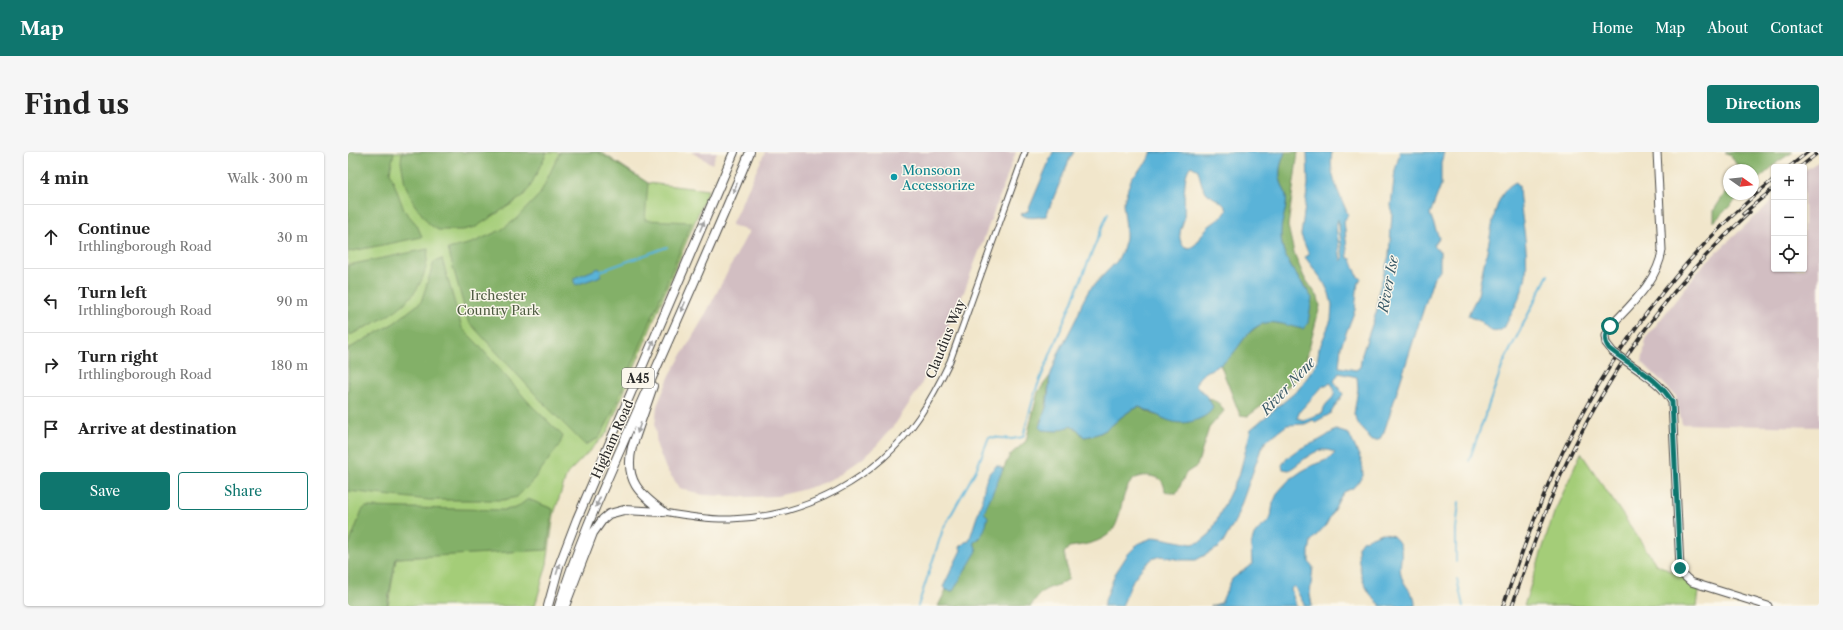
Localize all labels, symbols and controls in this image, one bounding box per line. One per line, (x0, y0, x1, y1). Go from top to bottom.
text: Map (20, 17, 64, 40)
text: Home (1592, 19, 1633, 37)
text: Map (1655, 19, 1685, 37)
text: About (1707, 19, 1748, 37)
text: Contact (1770, 19, 1823, 37)
button: Directions (1707, 85, 1819, 123)
text: Find us (24, 87, 129, 121)
place label: Monsoon Accessorize (901, 162, 975, 193)
north arrow (1723, 164, 1759, 200)
map controls (1771, 164, 1807, 272)
button: + (1771, 164, 1807, 200)
text: 4 min (40, 168, 89, 188)
text: Walk · 300 m (227, 170, 308, 186)
marker: Monsoon Accessorize (889, 172, 899, 182)
one-way arrow (732, 183, 738, 194)
button: − (1771, 200, 1807, 236)
text: Continue (78, 219, 150, 238)
one-way arrow (700, 219, 706, 231)
icon: ahead (40, 226, 62, 248)
text: 30 m (277, 229, 308, 245)
button: locate (1771, 236, 1807, 272)
text: Irthlingborough Road (78, 238, 212, 254)
water label: River Ise (1374, 253, 1403, 315)
text: Turn left (78, 283, 147, 302)
park label: Irchester Country Park (457, 287, 540, 318)
icon: left (40, 290, 62, 312)
text: 90 m (277, 293, 308, 309)
street label: Claudius Way (922, 296, 968, 381)
text: Irthlingborough Road (78, 302, 212, 318)
one-way arrow (680, 302, 686, 313)
route start (1601, 317, 1619, 335)
one-way arrow (649, 339, 655, 351)
text: Turn right (78, 347, 158, 366)
water label: River Nene (1256, 353, 1320, 419)
icon: right (40, 354, 62, 376)
text: 180 m (271, 357, 308, 373)
text: Irthlingborough Road (78, 366, 212, 382)
road number: A45 (622, 368, 654, 388)
street label: Higham Road (587, 397, 637, 481)
icon: arrive (40, 418, 62, 440)
text: Arrive at destination (78, 419, 237, 438)
one-way arrow (635, 422, 641, 434)
button: Save (40, 472, 170, 510)
button: Share (178, 472, 308, 510)
one-way arrow (594, 496, 601, 508)
route end (1671, 559, 1689, 577)
one-way arrow (555, 562, 561, 574)

